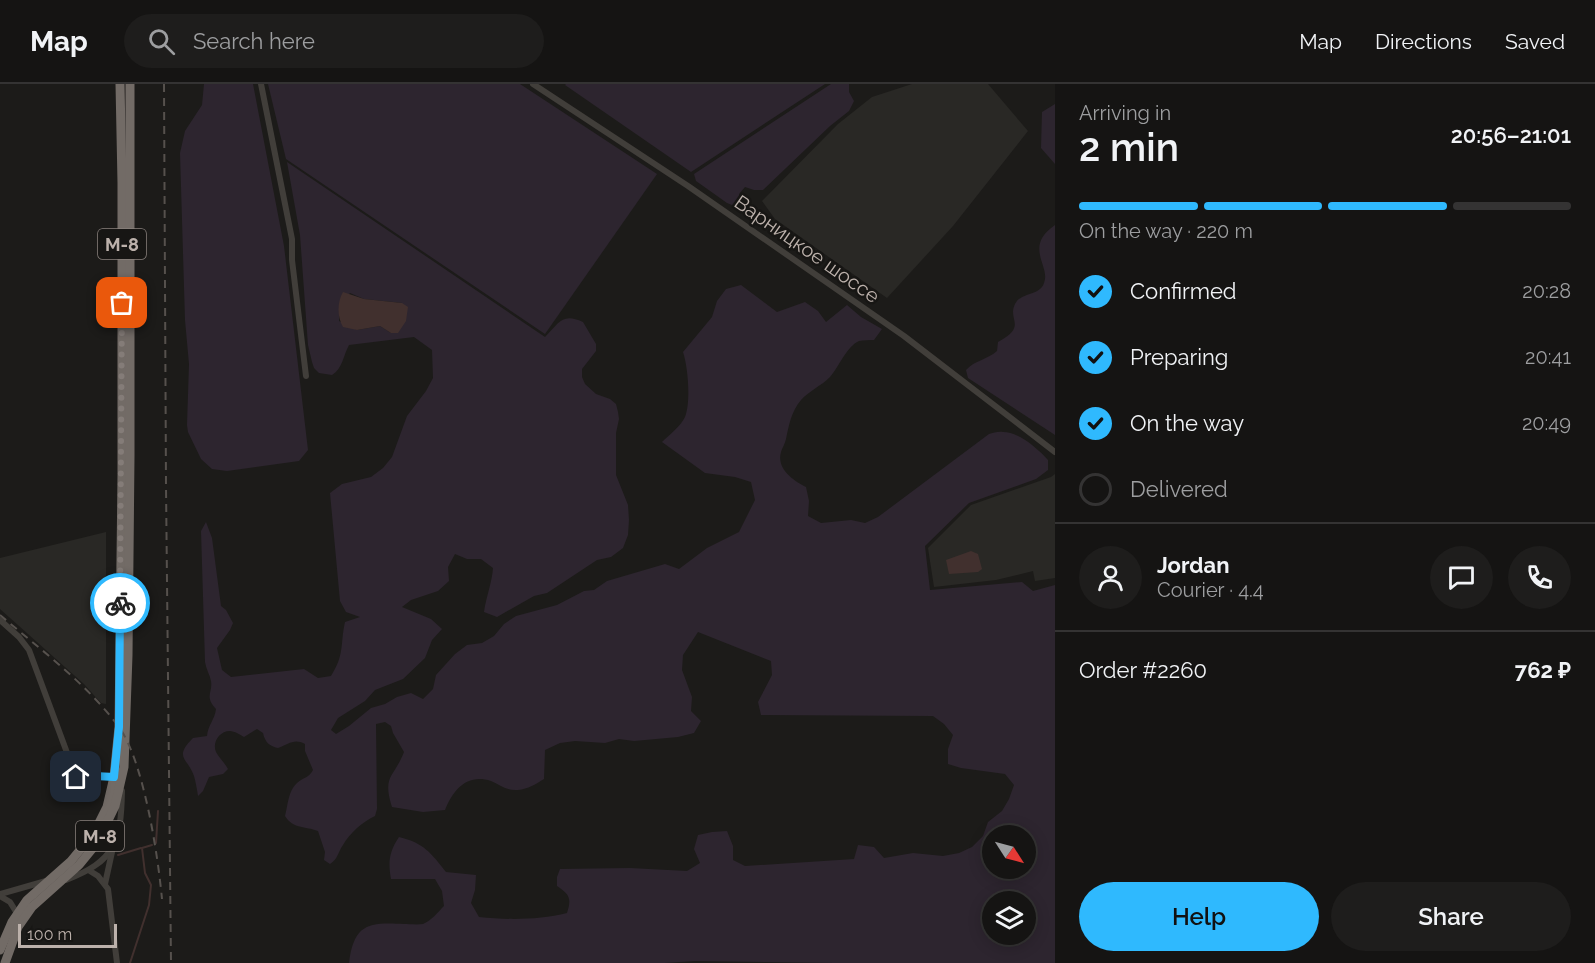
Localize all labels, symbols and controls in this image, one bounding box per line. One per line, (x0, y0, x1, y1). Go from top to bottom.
search box (124, 14, 544, 68)
text: Map (30, 25, 88, 58)
icon: search (145, 25, 178, 58)
text: Search here (193, 28, 315, 54)
text: Map (1299, 29, 1342, 54)
text: Directions (1375, 29, 1472, 54)
text: Saved (1505, 29, 1565, 54)
text: Arriving in (1079, 101, 1171, 125)
text: 20:56–21:01 (1451, 122, 1571, 148)
text: 2 min (1079, 124, 1179, 170)
street label: Варницкое шоссе (730, 190, 884, 308)
text: On the way · 220 m (1079, 219, 1253, 243)
road number: М-8 (98, 229, 146, 259)
icon: check (1079, 275, 1112, 308)
pin (96, 277, 147, 328)
text: Confirmed (1130, 278, 1237, 304)
text: 20:28 (1522, 279, 1571, 303)
icon: bag (105, 286, 138, 319)
icon: check (1079, 341, 1112, 374)
text: Preparing (1130, 344, 1228, 370)
text: 20:41 (1525, 345, 1571, 369)
icon: check (1079, 407, 1112, 440)
text: On the way (1130, 410, 1244, 436)
text: 20:49 (1522, 411, 1571, 435)
text: Delivered (1130, 476, 1228, 502)
button: person (1079, 546, 1142, 609)
button: chat (1430, 546, 1493, 609)
button: phone (1508, 546, 1571, 609)
text: Jordan (1157, 552, 1229, 578)
courier (90, 573, 150, 633)
text: Courier · 4.4 (1157, 578, 1264, 602)
icon: bike (104, 587, 137, 620)
text: Order #2260 (1079, 657, 1207, 683)
text: 762 ₽ (1515, 657, 1571, 683)
pin (50, 751, 101, 802)
icon: home (59, 760, 92, 793)
road number: М-8 (76, 821, 124, 851)
north arrow (982, 825, 1036, 879)
map controls (982, 825, 1036, 945)
button: Help (1079, 882, 1319, 951)
button: Share (1331, 882, 1571, 951)
button: layers (982, 891, 1036, 945)
scale bar (18, 921, 117, 948)
text: 100 m (27, 925, 72, 944)

